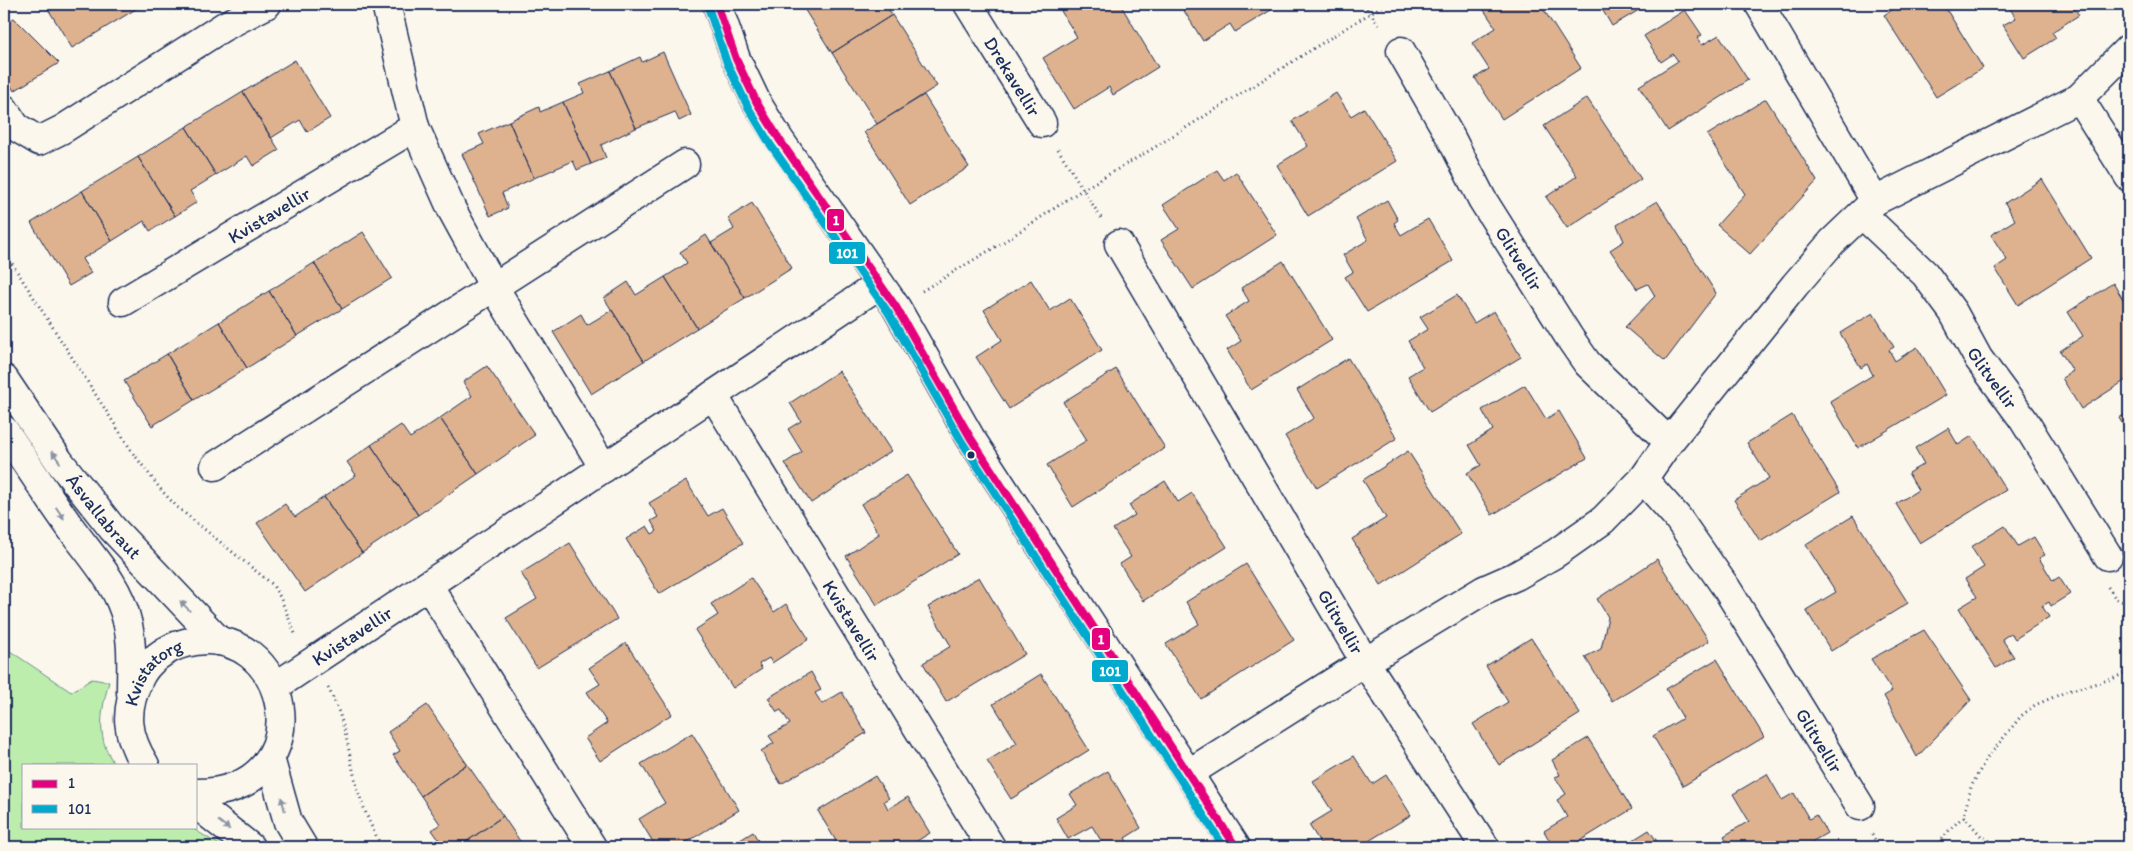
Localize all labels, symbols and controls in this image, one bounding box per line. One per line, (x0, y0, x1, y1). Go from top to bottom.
street label: Drekavellir (979, 32, 1046, 121)
street label: Kvistavellir (224, 181, 315, 248)
line badge: 1 (826, 208, 845, 232)
text: 1 (833, 212, 840, 229)
street label: Glitvellir (1490, 222, 1548, 295)
line badge: 101 (828, 241, 866, 265)
text: 101 (836, 245, 858, 262)
street label: Glitvellir (1962, 343, 2023, 414)
one-way arrow (51, 450, 61, 464)
unlabelled marker (966, 450, 976, 460)
street label: Ásvallabraut (61, 469, 146, 564)
one-way arrow (55, 507, 65, 520)
street label: Kvistavellir (818, 576, 885, 666)
street label: Glitvellir (1313, 585, 1369, 659)
one-way arrow (179, 601, 191, 613)
street label: Kvistavellir (307, 601, 397, 671)
line badge: 1 (1091, 627, 1111, 651)
text: 1 (1098, 631, 1105, 648)
street label: Kvistatorg (119, 634, 186, 708)
line badge: 101 (1091, 659, 1129, 683)
text: 101 (1099, 663, 1121, 680)
street label: Glitvellir (1791, 704, 1848, 777)
legend (22, 764, 198, 828)
text: 1 (68, 774, 75, 792)
one-way arrow (279, 797, 287, 812)
text: 101 (68, 800, 91, 818)
one-way arrow (217, 820, 231, 830)

